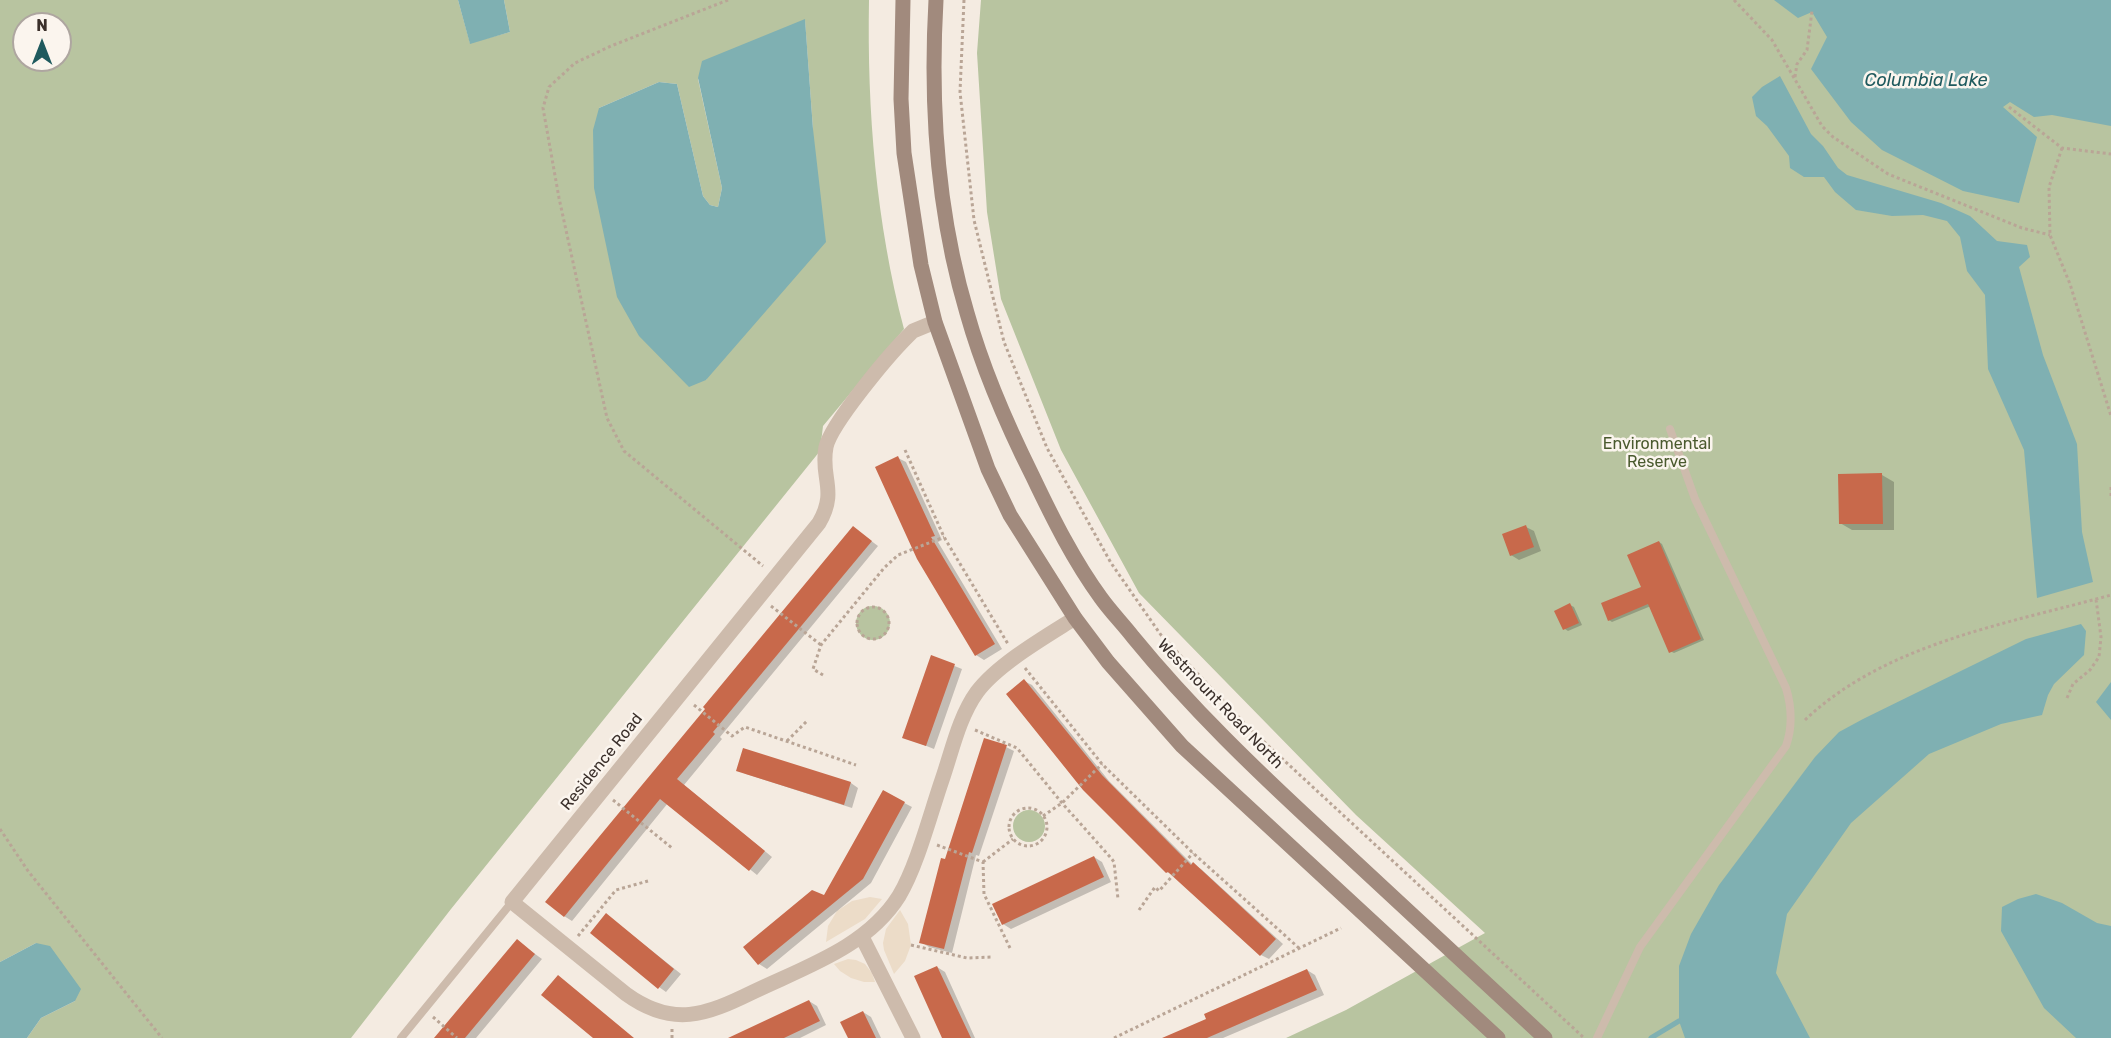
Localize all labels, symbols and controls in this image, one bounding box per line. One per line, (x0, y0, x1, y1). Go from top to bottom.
north arrow (12, 12, 72, 72)
text: N (36, 16, 48, 35)
water label: Columbia Lake (1864, 70, 1988, 92)
park label: Environmental Reserve (1603, 434, 1711, 472)
street label: Westmount Road North (1153, 635, 1287, 773)
street label: Residence Road (557, 710, 647, 814)

